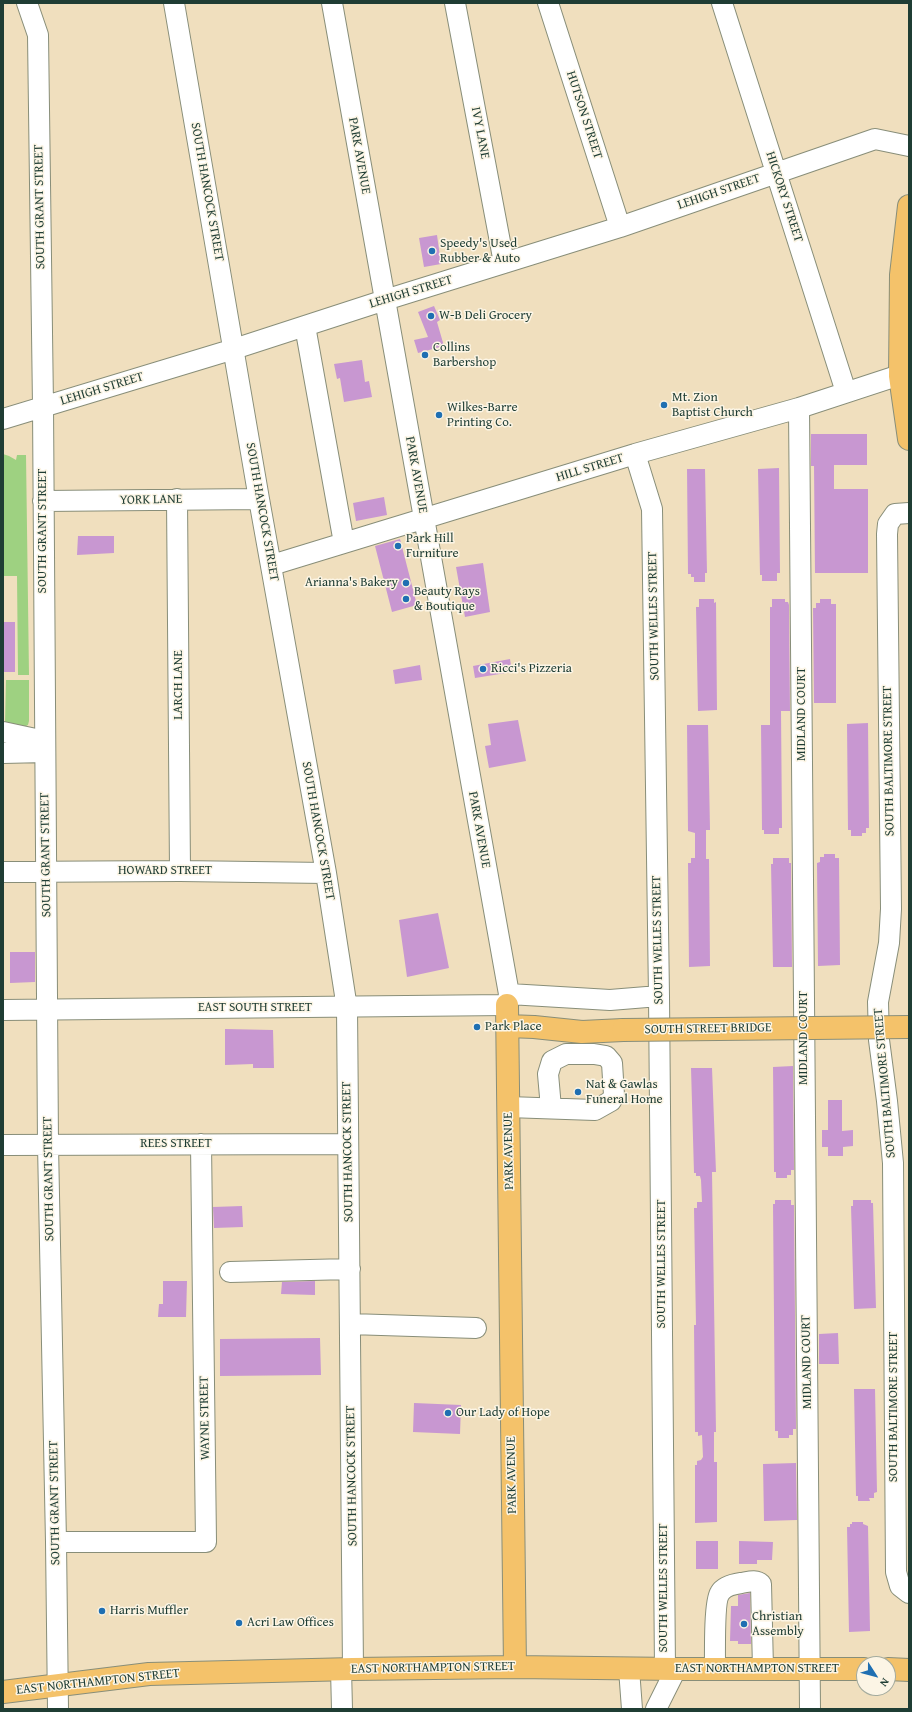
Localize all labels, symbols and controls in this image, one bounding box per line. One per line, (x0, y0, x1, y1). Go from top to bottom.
street label: HUTSON STREET (562, 69, 606, 161)
street label: IVY LANE (467, 106, 493, 160)
street label: PARK AVENUE (345, 116, 373, 196)
street label: SOUTH HANCOCK STREET (187, 121, 227, 263)
street label: SOUTH GRANT STREET (31, 144, 49, 270)
street label: HICKORY STREET (762, 150, 806, 244)
street label: LEHIGH STREET (676, 171, 762, 213)
place label: Speedy's Used Rubber & Auto (440, 236, 520, 267)
marker: Speedy's Used Rubber & Auto (427, 246, 437, 256)
street label: LEHIGH STREET (367, 272, 455, 312)
place label: W-B Deli Grocery (439, 308, 532, 324)
marker: W-B Deli Grocery (426, 311, 436, 321)
place label: Collins Barbershop (433, 340, 496, 371)
marker: Collins Barbershop (420, 350, 430, 360)
street label: LEHIGH STREET (58, 369, 146, 409)
place label: Mt. Zion Baptist Church (672, 390, 753, 421)
place label: Wilkes-Barre Printing Co. (447, 400, 518, 431)
marker: Mt. Zion Baptist Church (659, 400, 669, 410)
marker: Wilkes-Barre Printing Co. (434, 410, 444, 420)
street label: PARK AVENUE (402, 435, 430, 515)
street label: SOUTH HANCOCK STREET (242, 441, 282, 583)
street label: HILL STREET (554, 450, 626, 486)
street label: SOUTH GRANT STREET (35, 469, 51, 593)
street label: YORK LANE (120, 492, 182, 508)
place label: Park Hill Furniture (406, 531, 459, 562)
marker: Park Hill Furniture (393, 541, 403, 551)
street label: SOUTH WELLES STREET (645, 551, 663, 681)
place label: Arianna's Bakery (305, 575, 398, 591)
marker: Arianna's Bakery (401, 578, 411, 588)
place label: Beauty Rays & Boutique (414, 584, 480, 615)
marker: Beauty Rays & Boutique (401, 594, 411, 604)
street label: LARCH LANE (171, 650, 187, 720)
place label: Ricci's Pizzeria (491, 661, 572, 677)
marker: Ricci's Pizzeria (478, 664, 488, 674)
street label: MIDLAND COURT (794, 667, 810, 761)
street label: SOUTH BALTIMORE STREET (880, 686, 898, 836)
street label: SOUTH HANCOCK STREET (298, 760, 338, 902)
street label: PARK AVENUE (465, 790, 493, 870)
street label: SOUTH GRANT STREET (37, 792, 55, 918)
street label: HOWARD STREET (118, 863, 212, 879)
street label: SOUTH WELLES STREET (649, 875, 667, 1005)
street label: MIDLAND COURT (796, 991, 812, 1085)
street label: EAST SOUTH STREET (198, 1000, 312, 1016)
street label: SOUTH BALTIMORE STREET (871, 1007, 899, 1159)
place label: Park Place (485, 1019, 542, 1035)
street label: SOUTH STREET BRIDGE (644, 1020, 772, 1038)
marker: Park Place (472, 1022, 482, 1032)
place label: Nat & Gawlas Funeral Home (586, 1077, 663, 1108)
street label: SOUTH HANCOCK STREET (339, 1082, 357, 1222)
marker: Nat & Gawlas Funeral Home (573, 1087, 583, 1097)
street label: PARK AVENUE (501, 1112, 517, 1190)
street label: SOUTH GRANT STREET (40, 1116, 58, 1242)
street label: REES STREET (140, 1136, 212, 1152)
street label: SOUTH WELLES STREET (654, 1199, 670, 1329)
street label: MIDLAND COURT (798, 1315, 816, 1409)
street label: SOUTH BALTIMORE STREET (886, 1332, 902, 1482)
street label: WAYNE STREET (196, 1376, 214, 1460)
place label: Our Lady of Hope (456, 1405, 550, 1421)
street label: SOUTH HANCOCK STREET (343, 1406, 361, 1546)
marker: Our Lady of Hope (443, 1408, 453, 1418)
street label: PARK AVENUE (504, 1436, 520, 1514)
street label: SOUTH GRANT STREET (46, 1440, 64, 1566)
street label: SOUTH WELLES STREET (656, 1523, 672, 1653)
place label: Harris Muffler (110, 1603, 188, 1619)
marker: Harris Muffler (97, 1606, 107, 1616)
place label: Christian Assembly (752, 1609, 804, 1640)
place label: Acri Law Offices (247, 1615, 334, 1631)
marker: Acri Law Offices (234, 1618, 244, 1628)
marker: Christian Assembly (739, 1619, 749, 1629)
north arrow (856, 1656, 896, 1696)
street label: EAST NORTHAMPTON STREET (351, 1659, 515, 1677)
street label: EAST NORTHAMPTON STREET (675, 1661, 839, 1677)
street label: EAST NORTHAMPTON STREET (16, 1666, 180, 1698)
text: N (876, 1675, 894, 1690)

